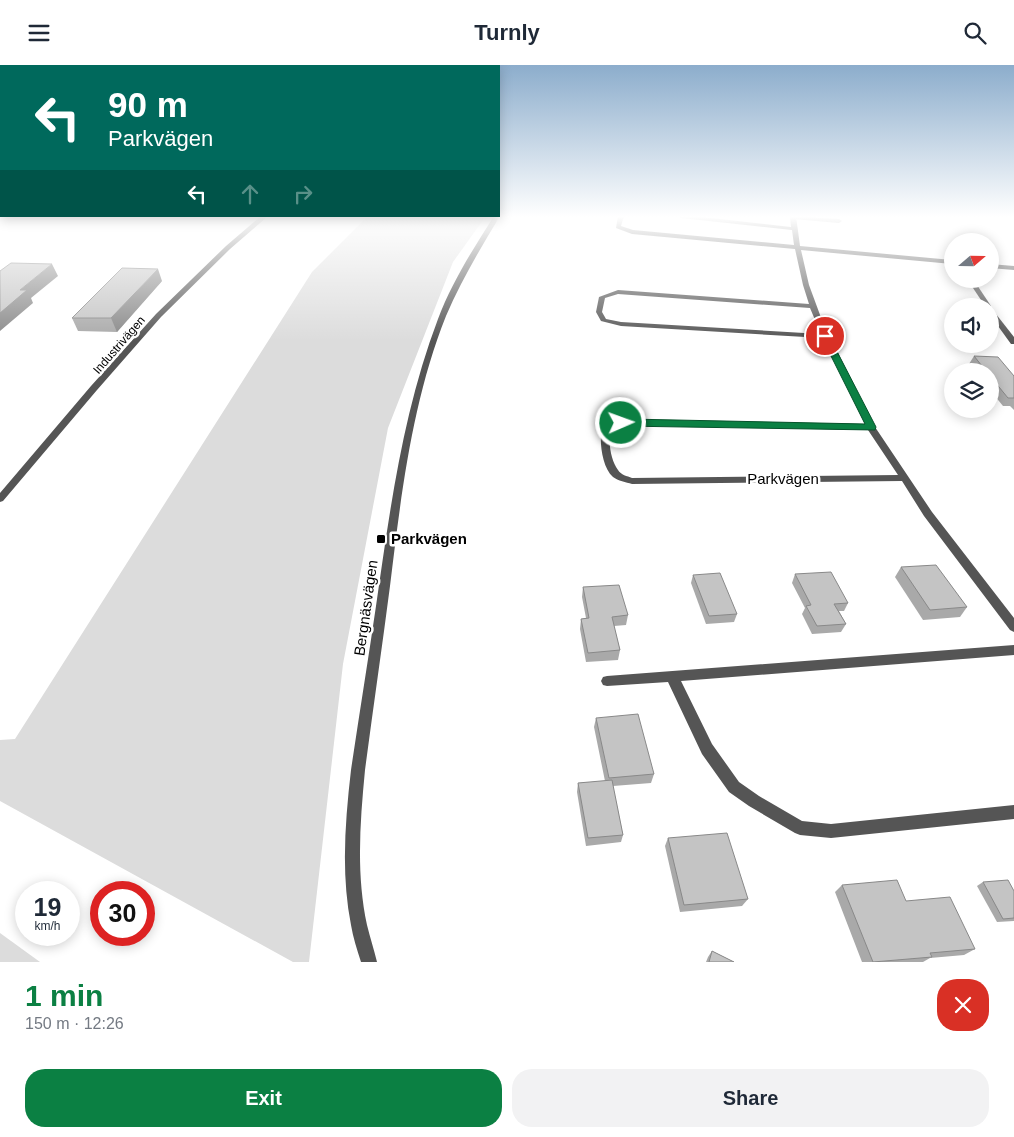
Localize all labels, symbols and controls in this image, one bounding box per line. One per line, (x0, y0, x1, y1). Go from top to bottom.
icon: menu (25, 19, 53, 47)
icon: search (961, 19, 989, 47)
text: Turnly (474, 20, 540, 45)
icon: left (25, 85, 90, 150)
text: 90 m (108, 85, 188, 124)
text: Parkvägen (108, 126, 213, 151)
icon: left (183, 180, 211, 208)
icon: ahead (236, 180, 264, 208)
icon: right (289, 180, 317, 208)
north arrow (944, 233, 999, 287)
map controls (944, 233, 999, 418)
button: sound (944, 298, 999, 353)
street label: Industrivägen (90, 313, 148, 377)
pin (804, 315, 846, 357)
icon: arrive (811, 322, 839, 350)
button: layers (944, 363, 999, 418)
position arrow (594, 396, 646, 448)
street label: Parkvägen (747, 470, 819, 487)
place label: Parkvägen (391, 530, 467, 547)
marker: Parkvägen (375, 533, 387, 545)
street label: Bergnäsvägen (350, 559, 381, 657)
speed limit sign: 30 (90, 881, 155, 946)
text: 19 (34, 893, 61, 921)
text: km/h (34, 919, 61, 933)
text: 1 min (25, 979, 103, 1012)
button: close (937, 979, 989, 1031)
text: 150 m · 12:26 (25, 1015, 124, 1032)
button: Exit (25, 1069, 502, 1127)
button: Share (512, 1069, 989, 1127)

